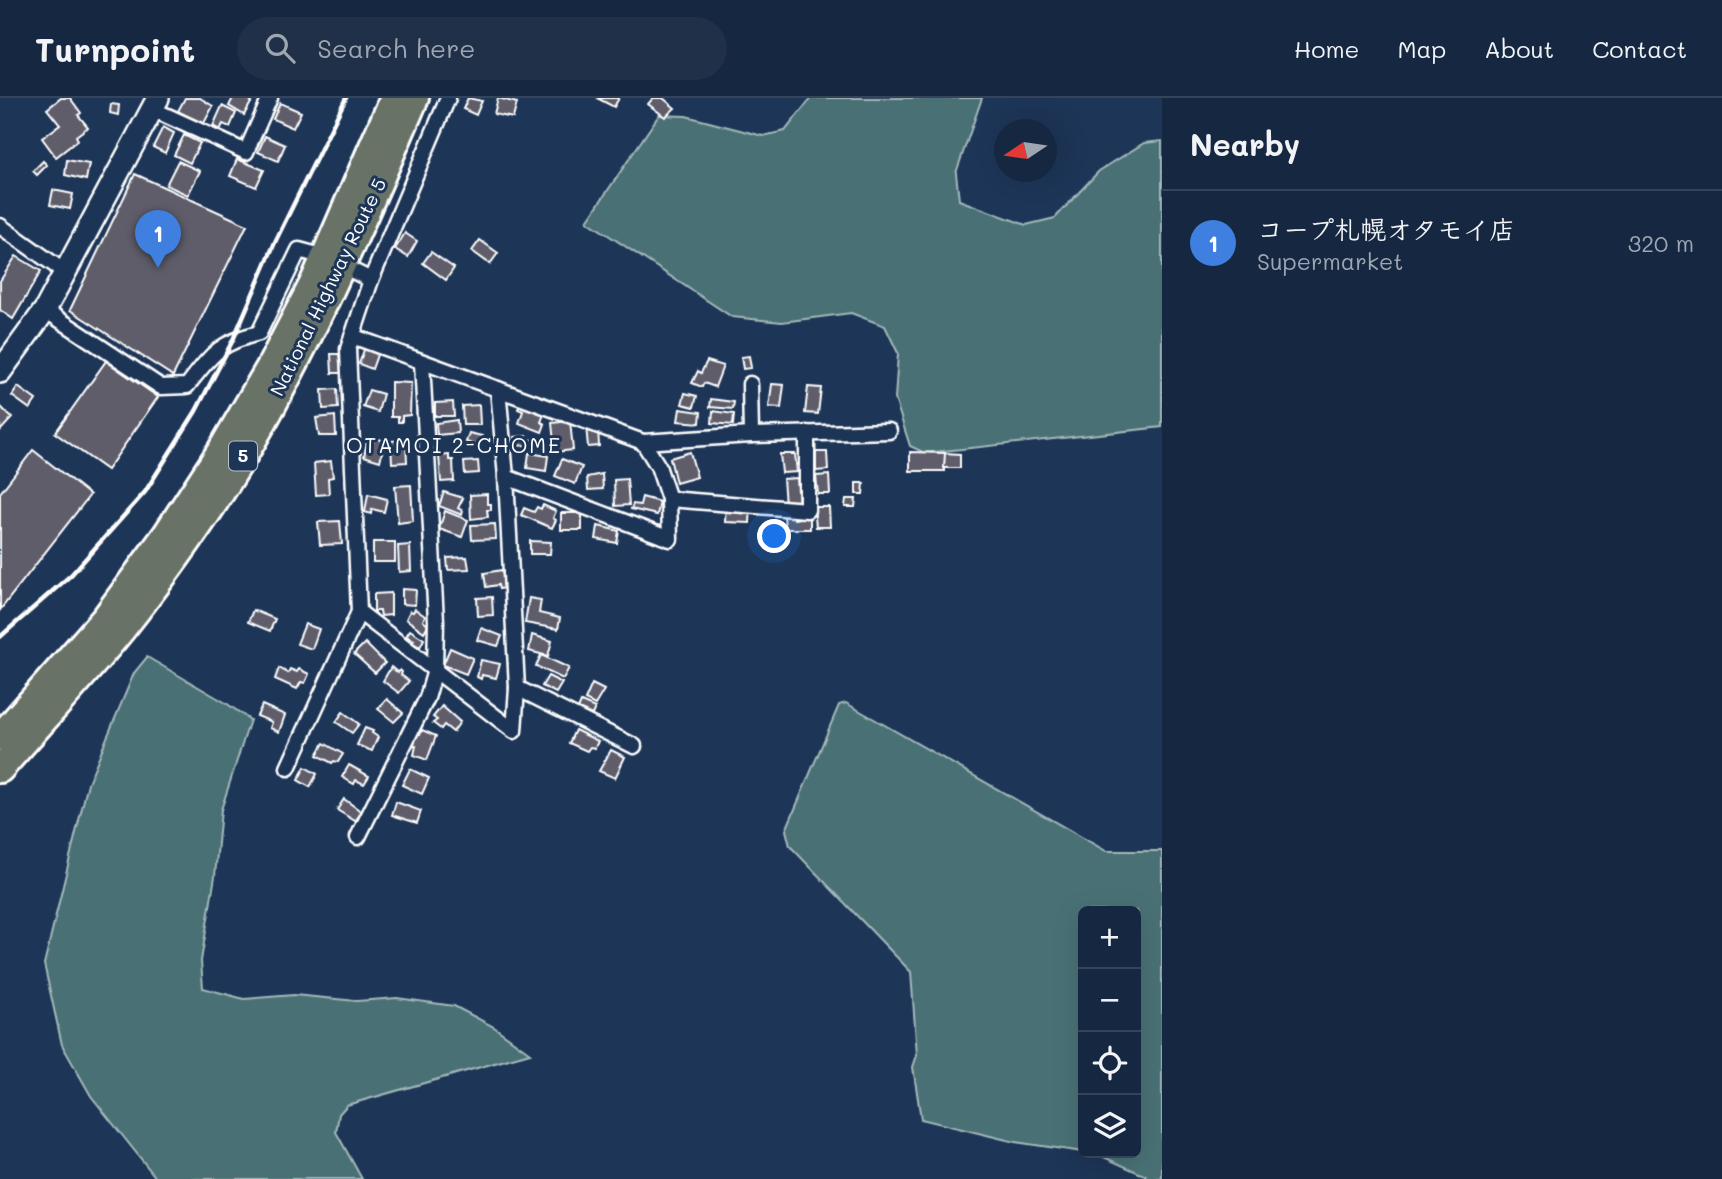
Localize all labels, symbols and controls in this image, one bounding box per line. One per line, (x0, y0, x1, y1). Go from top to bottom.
search box (237, 17, 727, 80)
text: Turnpoint (35, 27, 195, 70)
icon: search (261, 29, 299, 67)
text: Search here (317, 31, 475, 65)
text: Home (1294, 33, 1359, 64)
text: Map (1397, 33, 1446, 64)
text: About (1484, 33, 1554, 64)
text: Contact (1592, 33, 1687, 64)
north arrow (994, 119, 1057, 182)
text: Nearby (1190, 124, 1300, 164)
street label: National Highway Route 5 (264, 174, 391, 400)
pin: 1 (135, 210, 181, 268)
text: コープ札幌オタモイ店 (1257, 212, 1515, 246)
text: 1 (1208, 228, 1218, 258)
text: 320 m (1628, 228, 1694, 258)
text: Supermarket (1257, 246, 1403, 276)
district label: OTAMOI 2-CHOME (346, 431, 562, 458)
road number: 5 (229, 442, 257, 470)
your location (757, 519, 791, 553)
map controls (1078, 906, 1141, 1158)
button: + (1078, 906, 1141, 969)
button: − (1078, 969, 1141, 1032)
button: locate (1078, 1032, 1141, 1095)
button: layers (1078, 1095, 1141, 1158)

